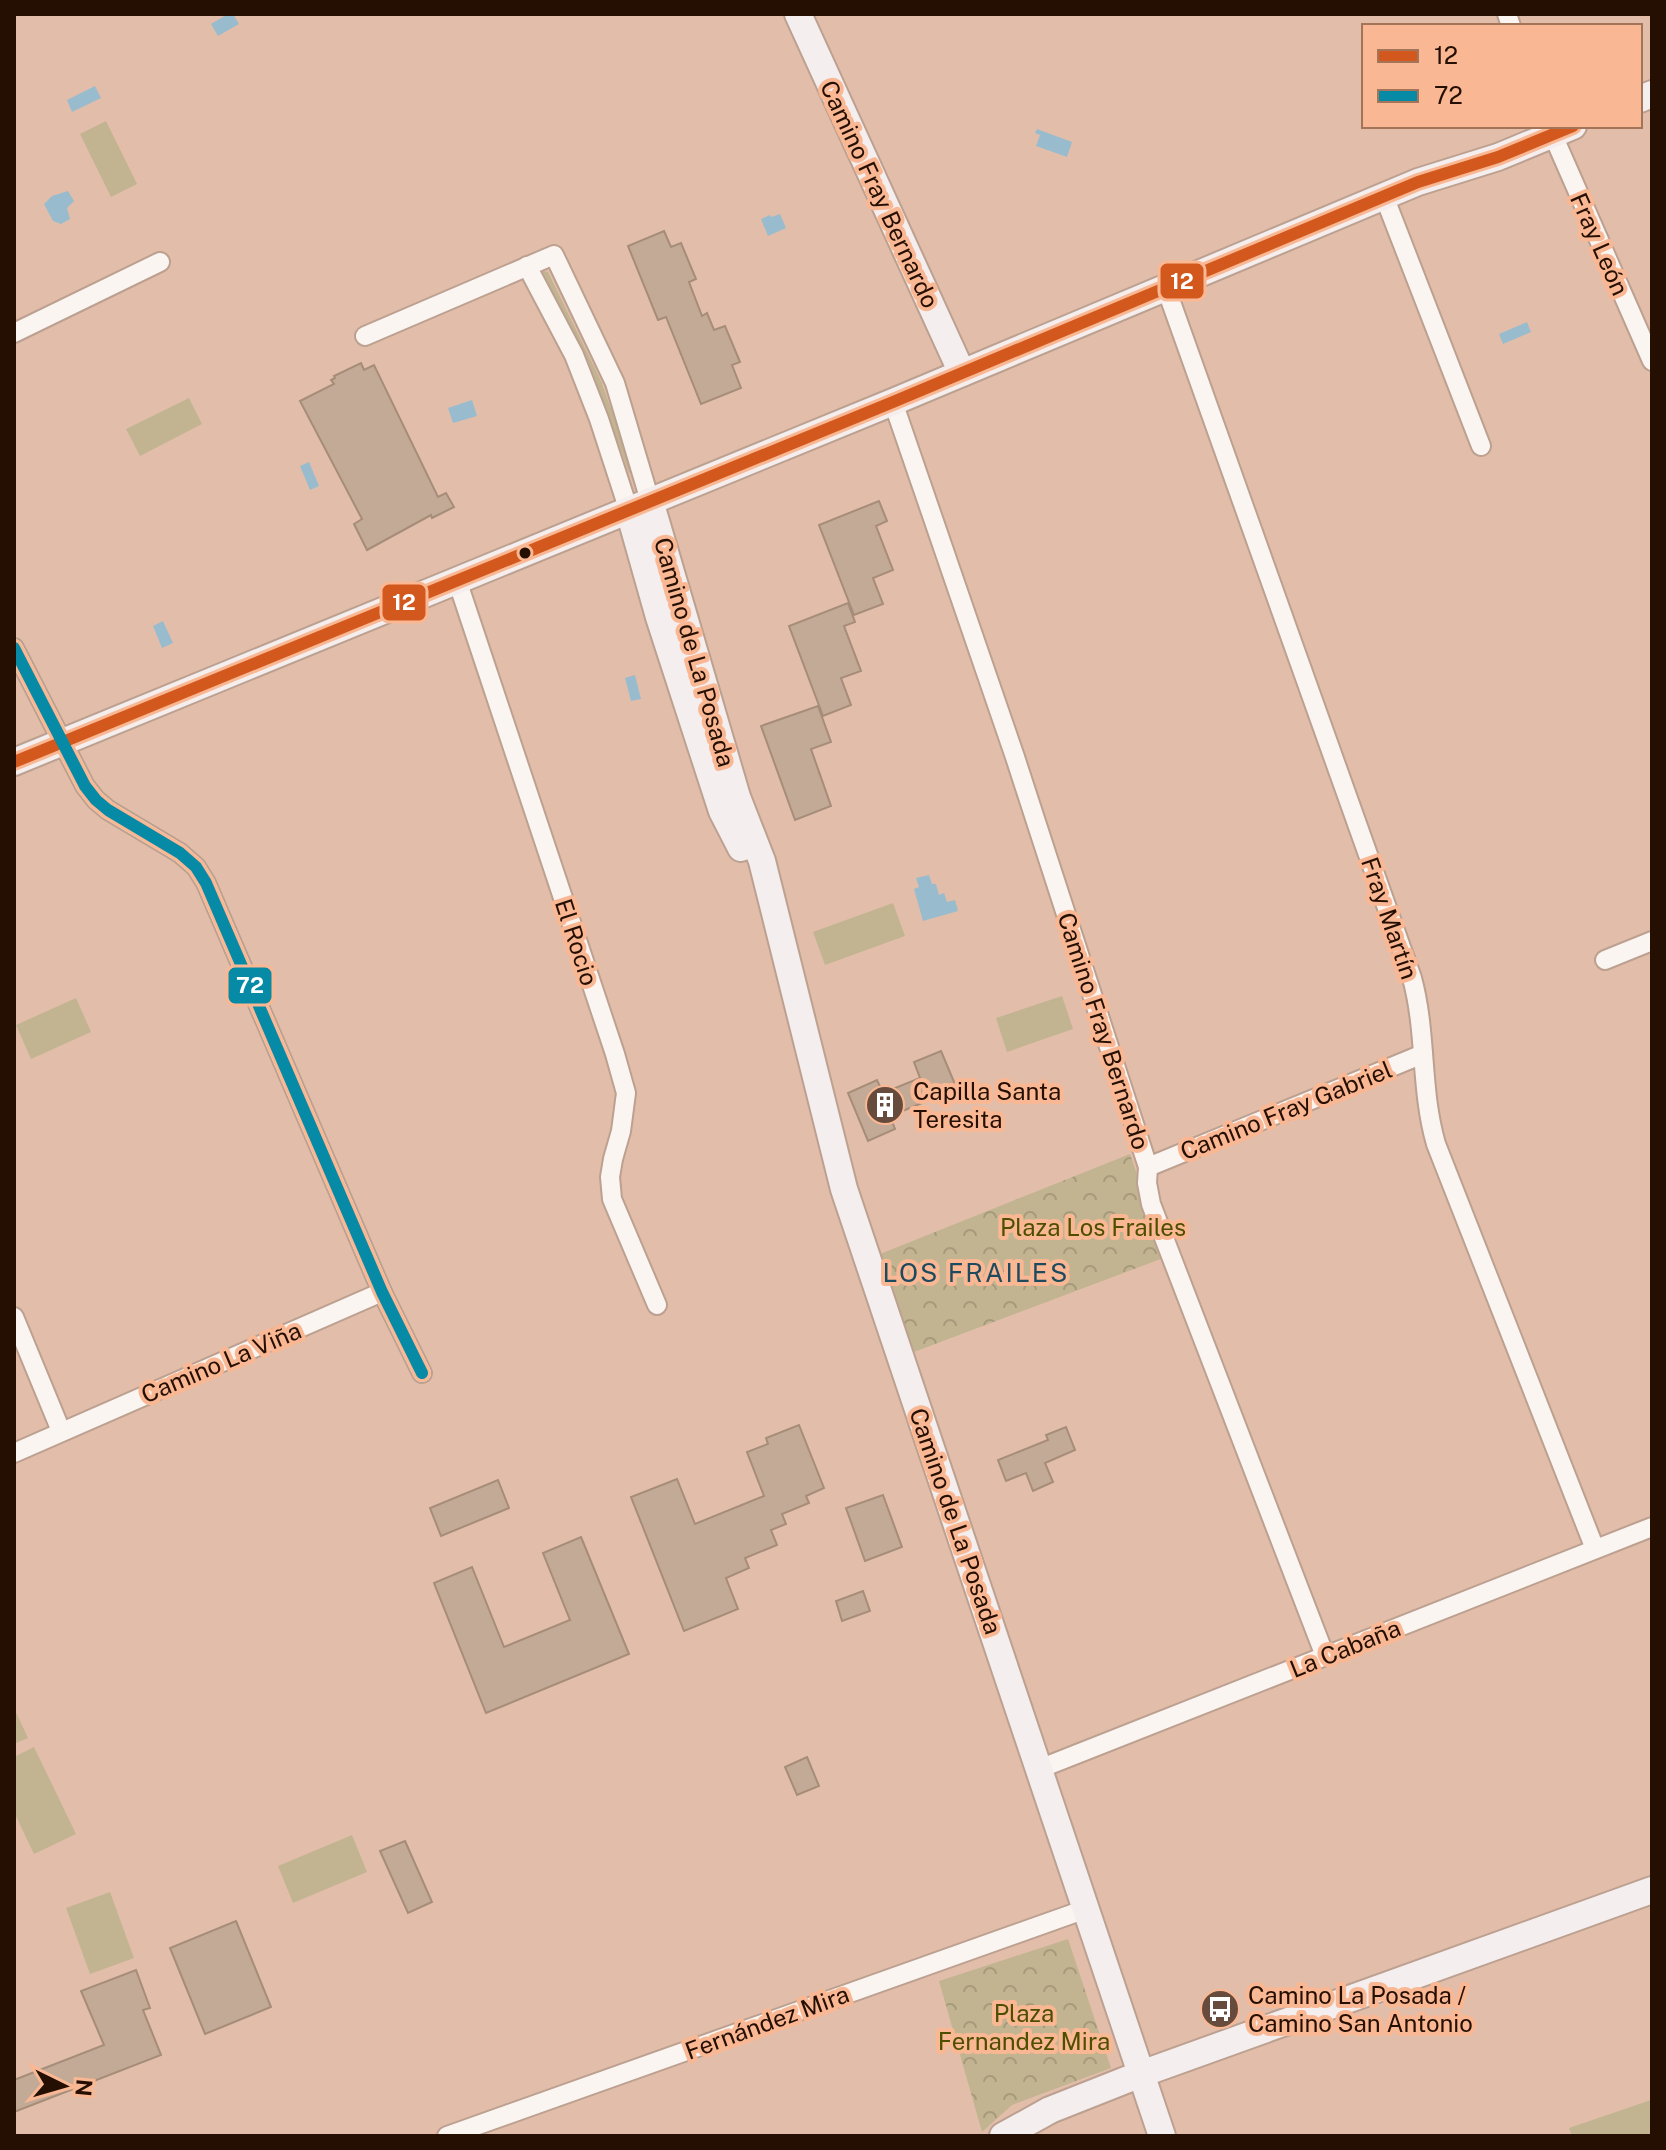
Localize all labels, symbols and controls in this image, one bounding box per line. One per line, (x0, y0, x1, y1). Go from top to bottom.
legend (1362, 24, 1642, 128)
text: 12 (1434, 41, 1458, 69)
street label: Camino Fray Bernardo (815, 76, 945, 312)
text: 72 (1434, 81, 1463, 109)
street label: Fray León (1565, 188, 1635, 300)
line badge: 12 (1159, 262, 1205, 300)
text: 12 (1170, 268, 1194, 294)
street label: Camino de La Posada (649, 534, 741, 770)
unlabelled marker (517, 545, 533, 561)
line badge: 12 (381, 583, 427, 622)
text: 12 (392, 589, 416, 615)
street label: Fray Martín (1356, 853, 1424, 983)
street label: El Rocio (550, 895, 604, 989)
street label: Camino Fray Bernardo (1052, 909, 1156, 1153)
line badge: 72 (227, 966, 273, 1005)
text: 72 (236, 972, 264, 998)
street label: Camino Fray Gabriel (1176, 1055, 1396, 1165)
place label: Capilla Santa Teresita (913, 1077, 1061, 1133)
building icon: Capilla Santa Teresita (864, 1084, 906, 1126)
park label: Plaza Los Frailes (1000, 1213, 1186, 1241)
district label: LOS FRAILES (883, 1257, 1069, 1288)
street label: Camino La Viña (137, 1316, 305, 1408)
street label: Camino de La Posada (904, 1404, 1008, 1638)
street label: La Cabaña (1286, 1613, 1404, 1683)
street label: Fernández Mira (681, 1979, 853, 2065)
place label: Camino La Posada / Camino San Antonio (1248, 1981, 1473, 2037)
bus stop icon: Camino La Posada / Camino San Antonio (1199, 1988, 1241, 2030)
park label: Plaza Fernandez Mira (938, 1999, 1110, 2055)
north arrow (24, 2046, 104, 2126)
text: N (70, 2078, 98, 2097)

